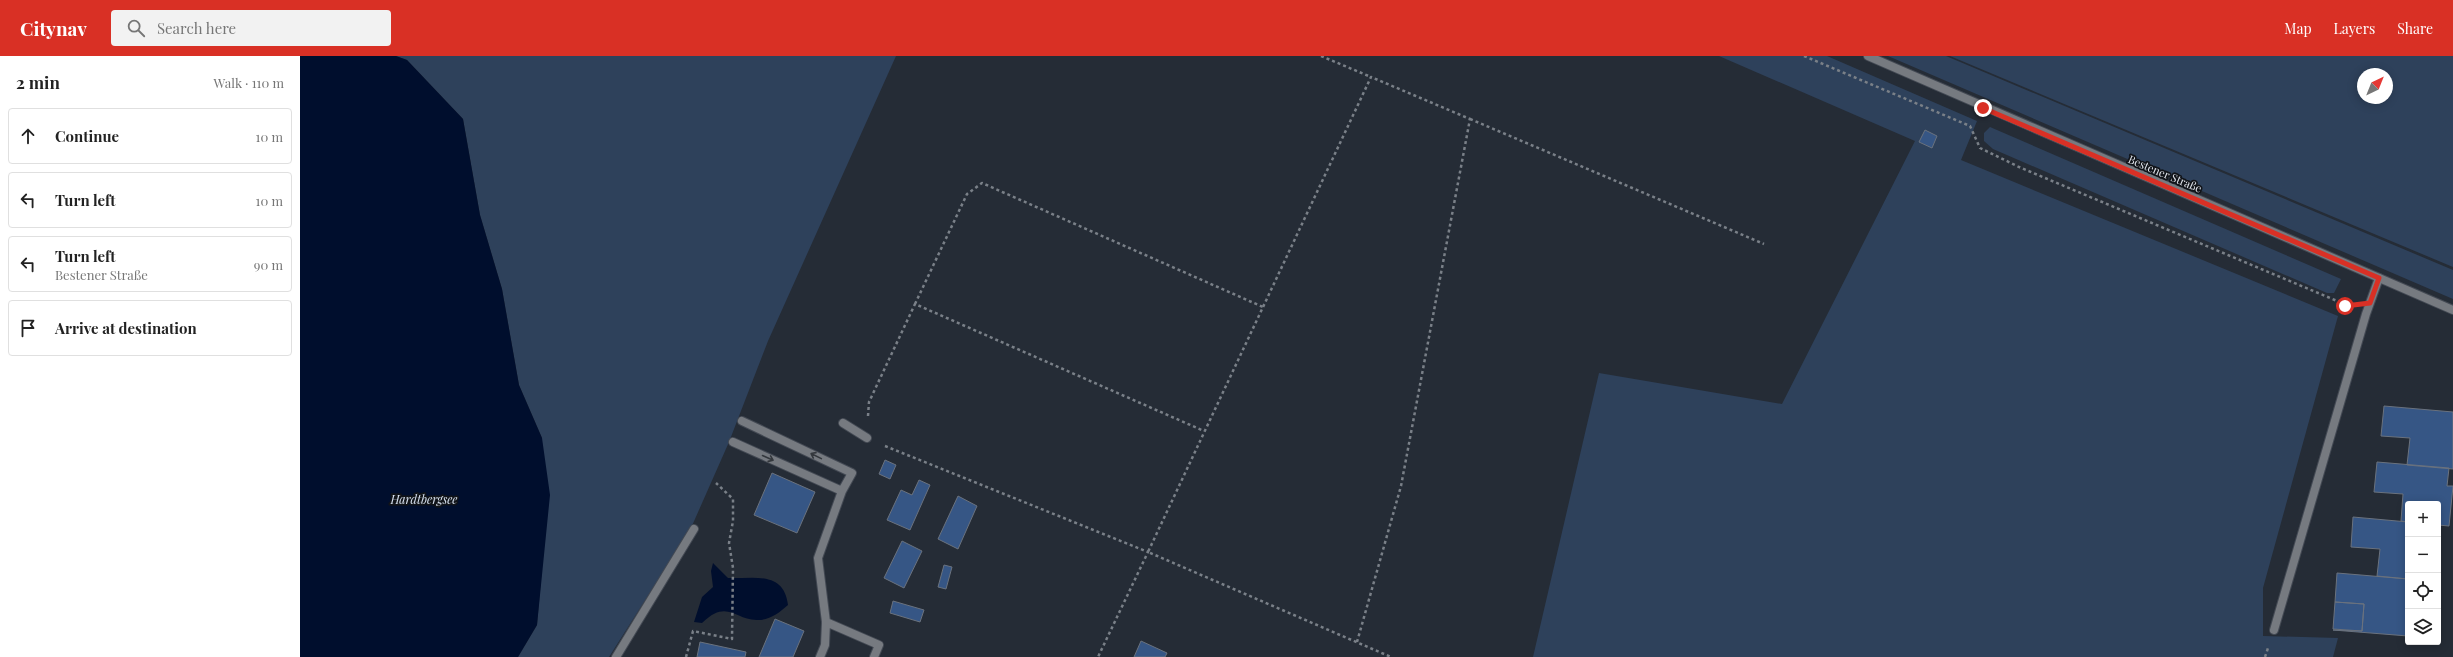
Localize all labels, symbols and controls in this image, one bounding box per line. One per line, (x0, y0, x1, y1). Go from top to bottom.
search box (111, 10, 391, 46)
text: Citynav (20, 15, 87, 41)
icon: search (125, 17, 147, 39)
text: Search here (157, 18, 236, 38)
text: Map (2284, 19, 2312, 38)
text: Layers (2334, 19, 2375, 38)
text: Share (2397, 19, 2433, 38)
north arrow (2357, 68, 2393, 104)
text: 2 min (16, 71, 60, 93)
text: Walk · 110 m (214, 74, 284, 91)
route end (1974, 99, 1992, 117)
icon: ahead (17, 125, 39, 147)
text: Continue (55, 126, 119, 146)
text: 10 m (256, 128, 283, 145)
street label: Bestener Straße (2126, 151, 2205, 196)
icon: left (17, 189, 39, 211)
text: Turn left (55, 190, 116, 210)
text: 10 m (256, 192, 283, 209)
text: Turn left (55, 246, 116, 266)
icon: left (17, 253, 39, 275)
text: 90 m (254, 256, 283, 273)
text: Bestener Straße (55, 266, 148, 283)
route start (2336, 297, 2354, 315)
icon: arrive (17, 317, 39, 339)
text: Arrive at destination (55, 318, 197, 338)
one-way arrow (811, 452, 823, 459)
one-way arrow (762, 455, 774, 462)
water label: Hardtbergsee (390, 491, 458, 507)
map controls (2405, 501, 2441, 645)
button: + (2405, 501, 2441, 537)
button: − (2405, 537, 2441, 573)
button: locate (2405, 573, 2441, 609)
button: layers (2405, 609, 2441, 645)

